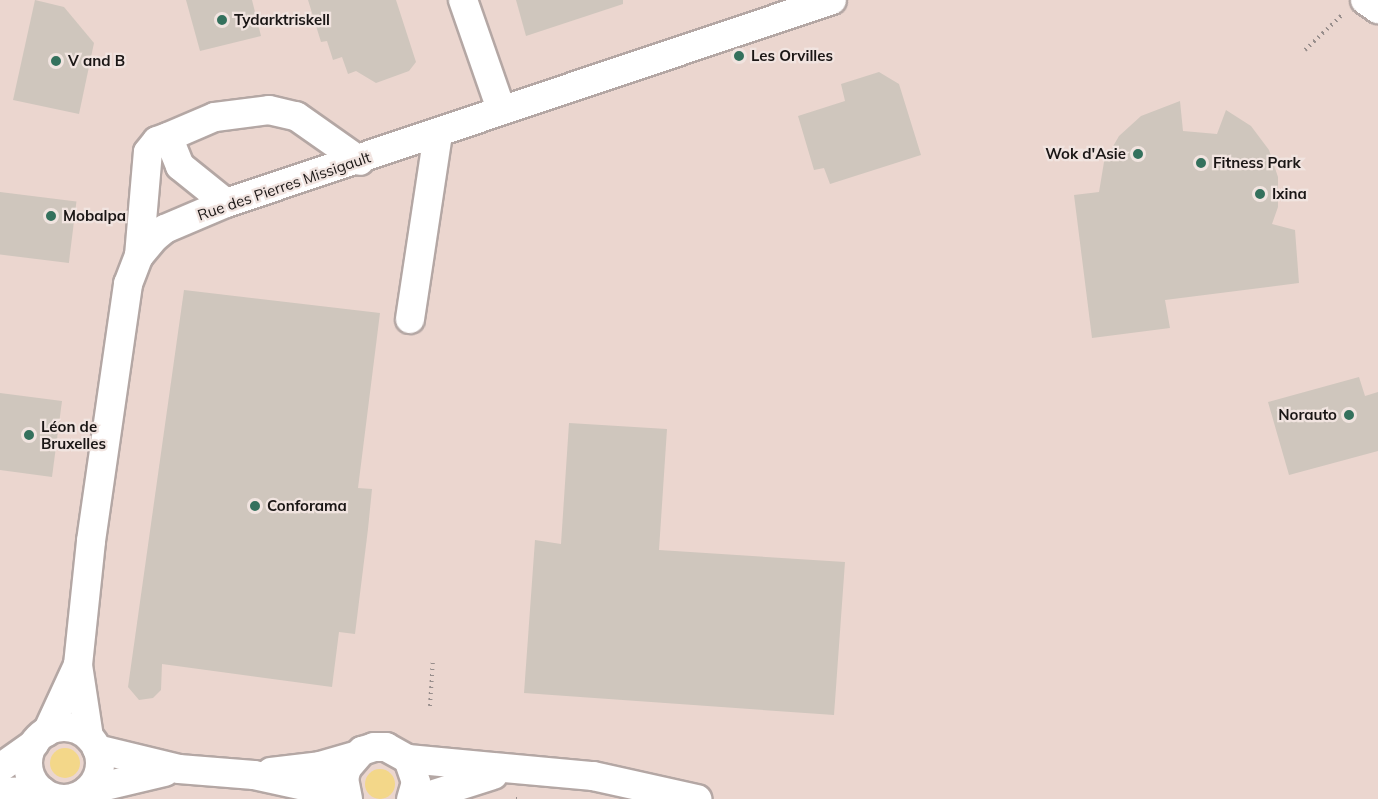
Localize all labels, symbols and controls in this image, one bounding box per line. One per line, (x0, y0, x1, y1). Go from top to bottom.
place label: Tydarktriskell (234, 11, 330, 29)
marker: Tydarktriskell (215, 13, 229, 27)
place label: Les Orvilles (751, 47, 833, 65)
marker: Les Orvilles (732, 49, 746, 63)
place label: V and B (68, 52, 125, 70)
marker: V and B (49, 54, 63, 68)
place label: Wok d'Asie (1045, 145, 1126, 163)
marker: Wok d'Asie (1131, 147, 1145, 161)
street label: Rue des Pierres Missigault (195, 148, 373, 224)
place label: Fitness Park (1213, 154, 1301, 172)
marker: Fitness Park (1194, 156, 1208, 170)
place label: Ixina (1272, 185, 1307, 203)
marker: Ixina (1253, 187, 1267, 201)
place label: Mobalpa (63, 207, 126, 225)
marker: Mobalpa (44, 209, 58, 223)
place label: Norauto (1278, 406, 1337, 424)
marker: Norauto (1342, 408, 1356, 422)
place label: Léon de Bruxelles (41, 417, 106, 452)
marker: Léon de Bruxelles (22, 428, 36, 442)
place label: Conforama (267, 497, 347, 515)
marker: Conforama (248, 499, 262, 513)

